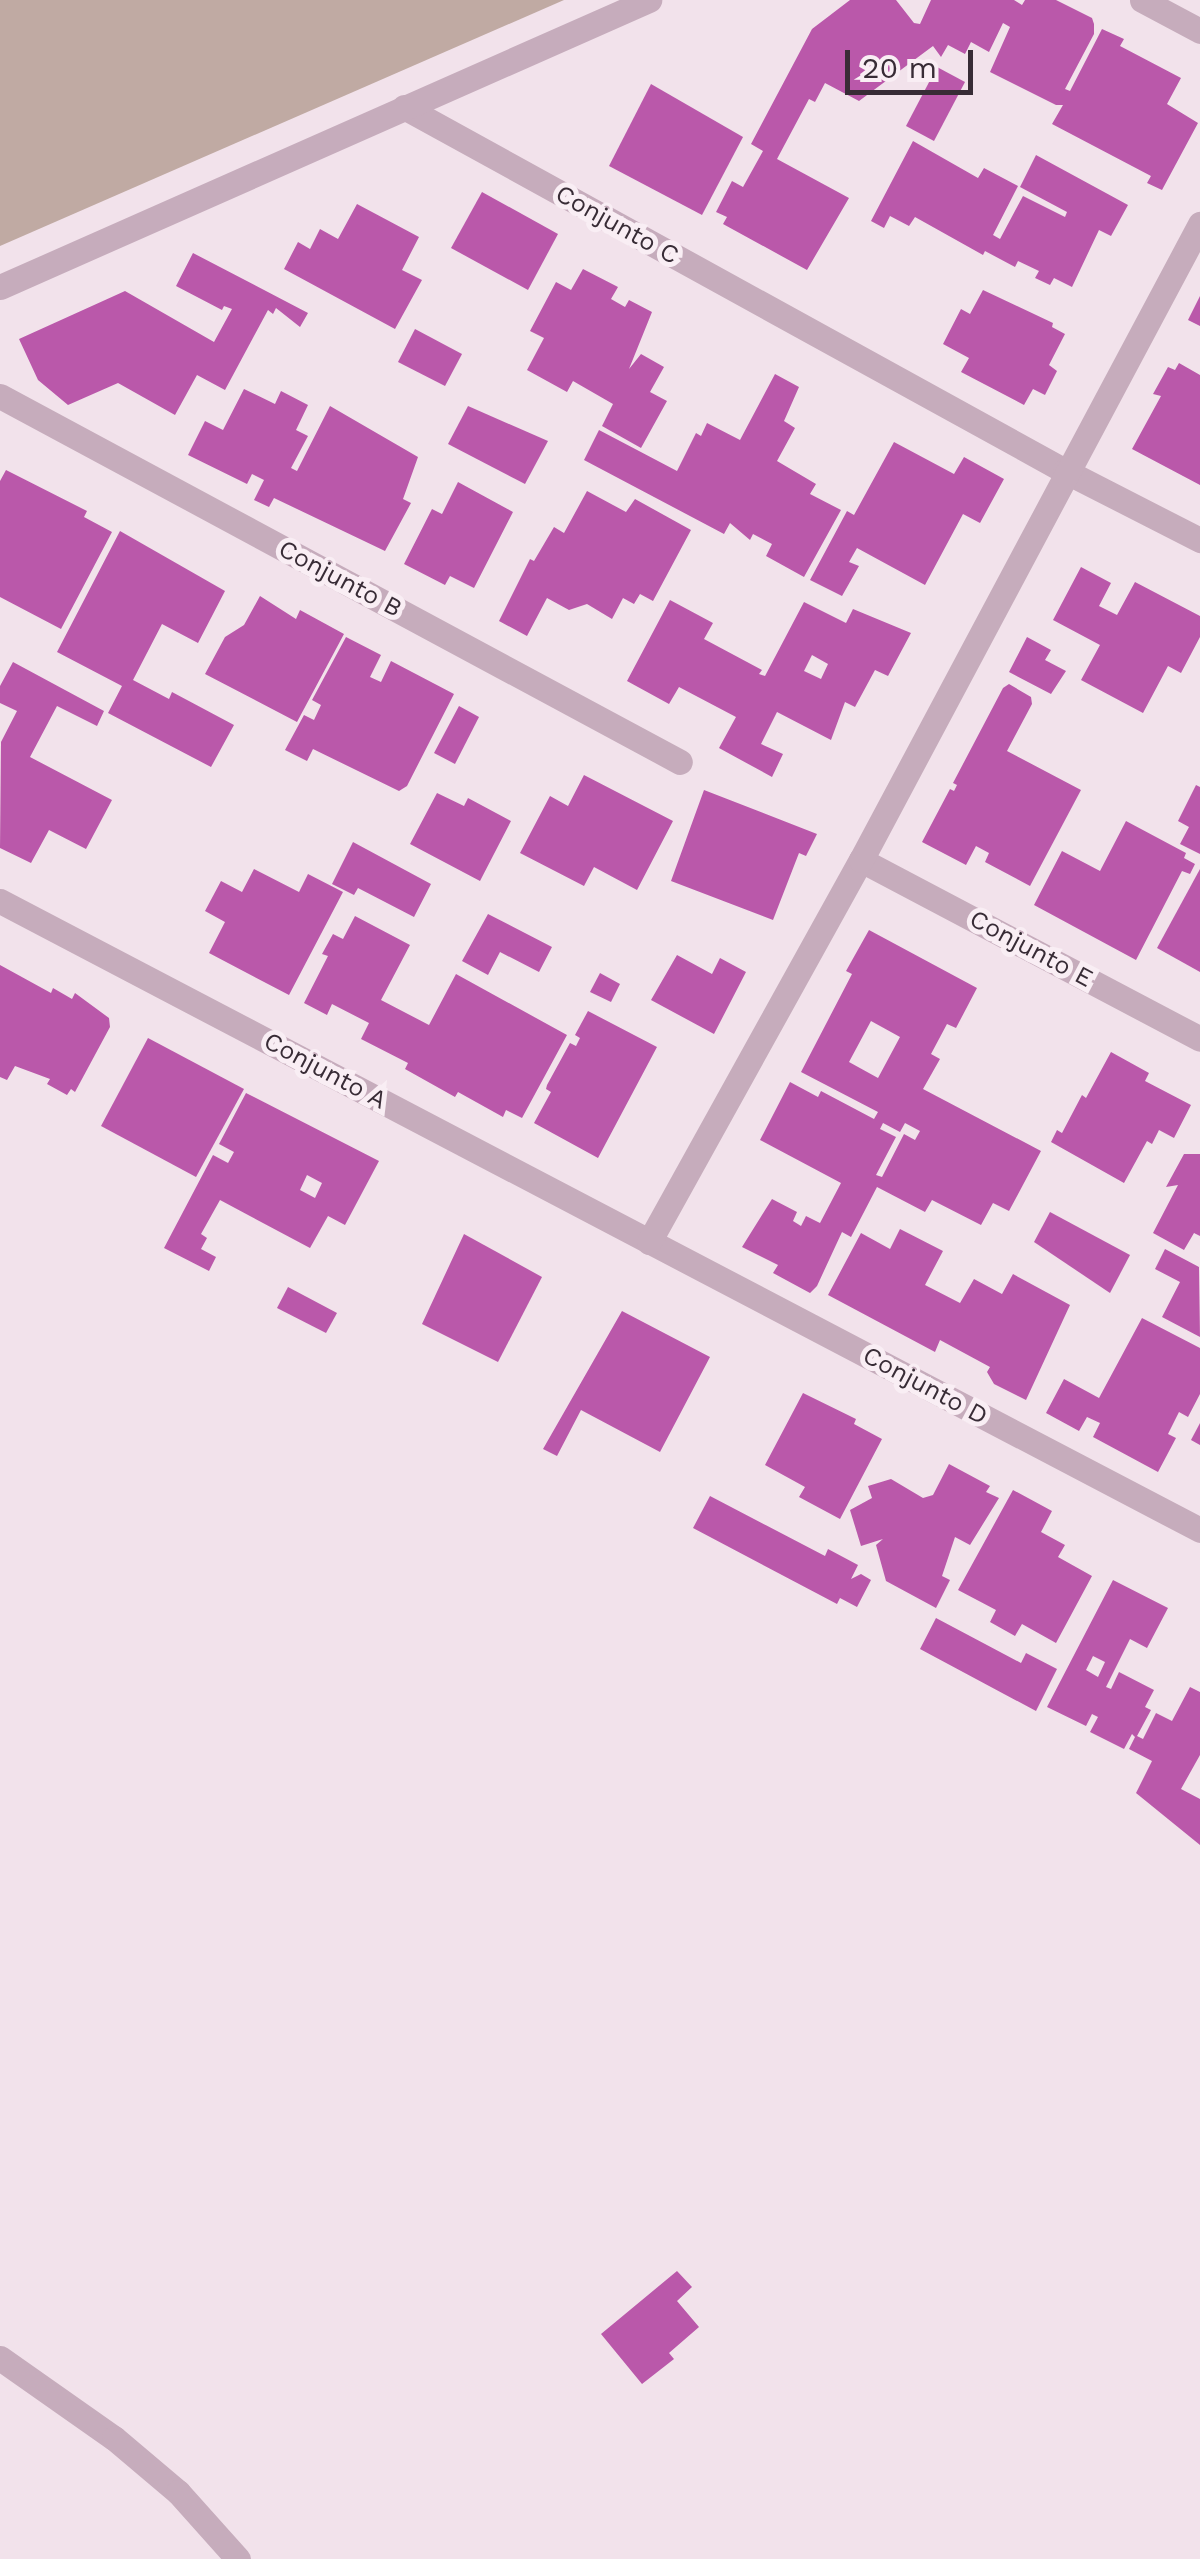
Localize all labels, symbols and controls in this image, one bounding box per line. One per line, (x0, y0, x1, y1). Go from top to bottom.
scale bar (850, 30, 978, 92)
text: 20 m (862, 50, 937, 85)
street label: Conjunto C (550, 179, 684, 271)
street label: Conjunto B (273, 534, 407, 624)
street label: Conjunto E (964, 904, 1098, 994)
street label: Conjunto A (258, 1026, 392, 1116)
street label: Conjunto D (857, 1341, 993, 1431)

